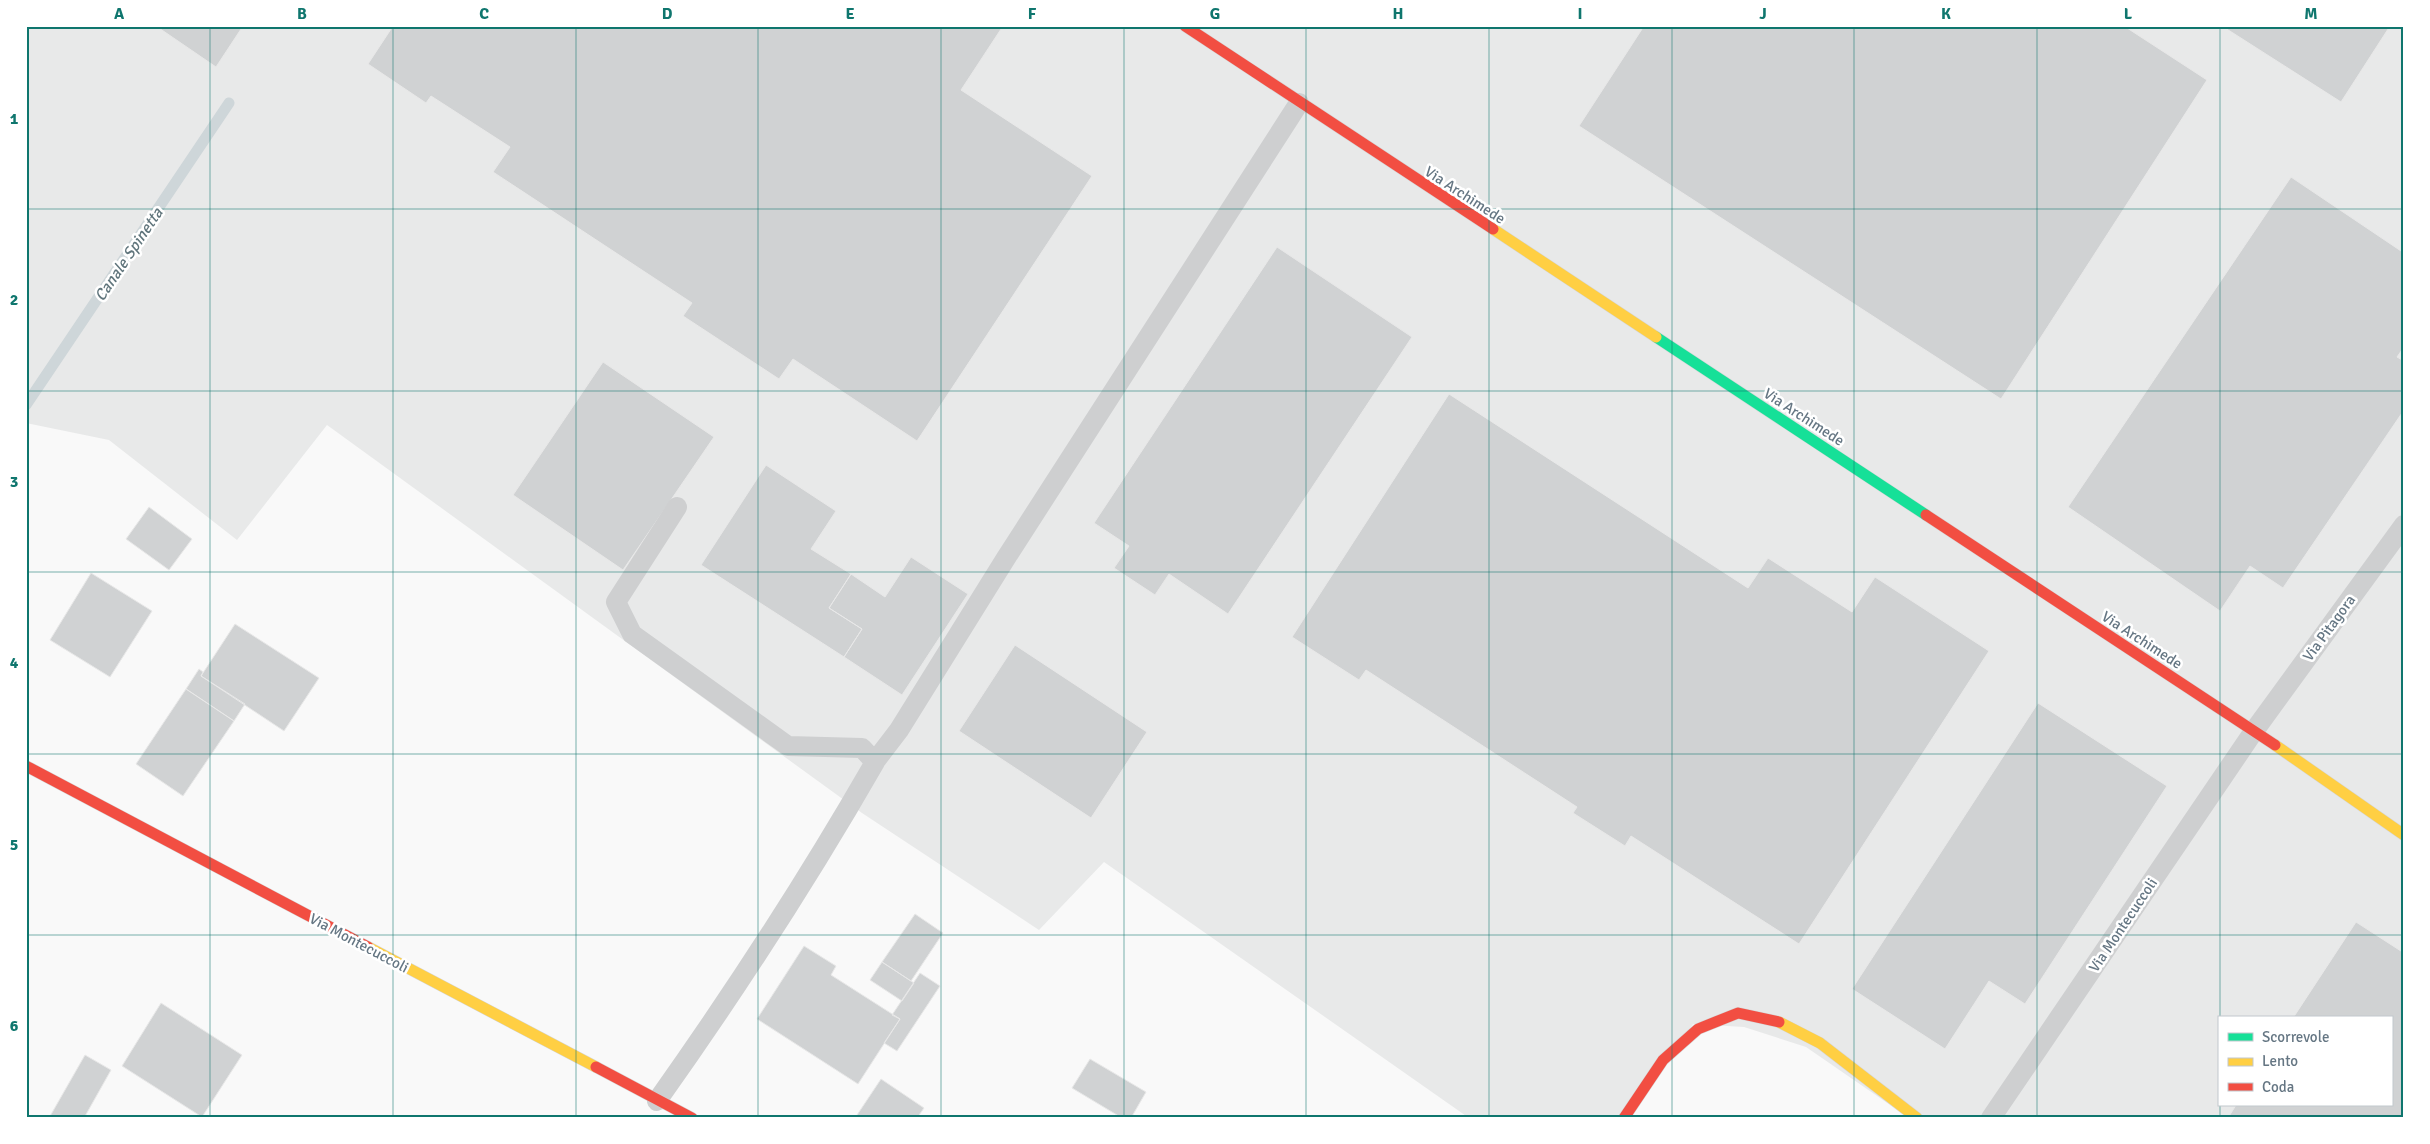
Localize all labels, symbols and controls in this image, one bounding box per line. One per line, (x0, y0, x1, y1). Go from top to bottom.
text: A (114, 4, 125, 24)
text: B (297, 4, 307, 24)
text: C (479, 4, 489, 24)
text: D (662, 4, 673, 24)
text: E (845, 4, 855, 24)
text: F (1028, 4, 1037, 24)
text: G (1210, 4, 1220, 24)
text: H (1393, 4, 1403, 24)
text: I (1577, 4, 1583, 24)
text: J (1759, 4, 1767, 24)
text: K (1941, 4, 1951, 24)
text: L (2124, 4, 2133, 24)
text: M (2304, 4, 2318, 24)
text: 1 (10, 109, 19, 129)
street label: Via Archimede (1421, 162, 1509, 228)
water label: Canale Spinetta (90, 203, 168, 305)
text: 2 (10, 290, 18, 310)
street label: Via Archimede (1760, 384, 1848, 450)
text: 3 (10, 472, 18, 492)
street label: Via Pitagora (2299, 591, 2359, 665)
street label: Via Archimede (2098, 607, 2186, 673)
text: 4 (10, 653, 19, 673)
text: 5 (10, 835, 18, 855)
street label: Via Montecuccoli (2085, 874, 2161, 976)
street label: Via Montecuccoli (306, 909, 412, 977)
text: 6 (10, 1016, 19, 1036)
legend (2218, 1016, 2392, 1106)
text: Scorrevole (2262, 1028, 2329, 1046)
text: Lento (2262, 1052, 2298, 1070)
text: Coda (2262, 1078, 2294, 1096)

